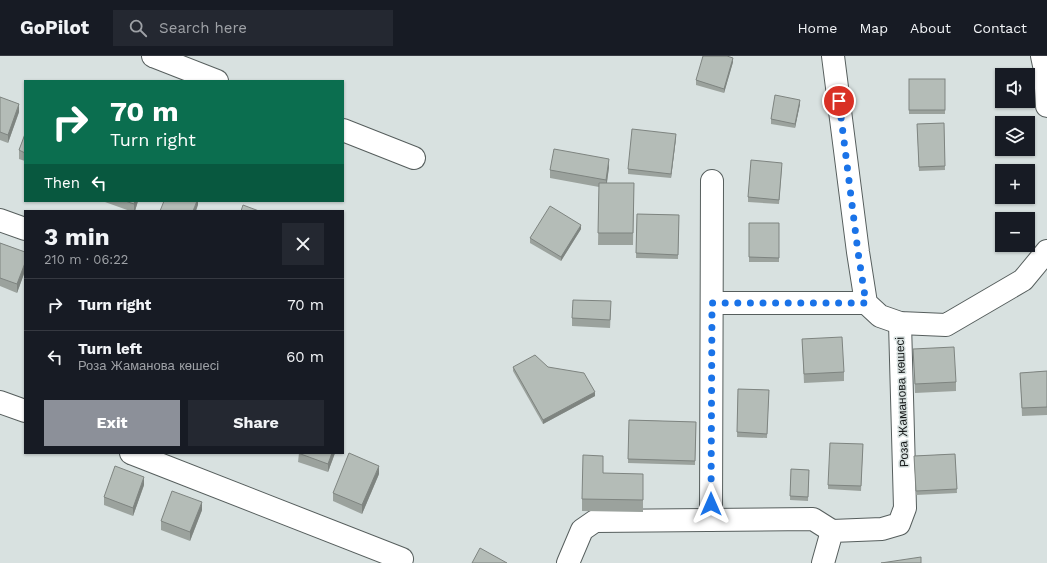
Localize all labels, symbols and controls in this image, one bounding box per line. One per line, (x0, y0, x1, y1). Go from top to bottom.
search box (113, 10, 393, 46)
text: GoPilot (20, 16, 89, 39)
icon: search (127, 17, 149, 39)
text: Search here (159, 19, 247, 37)
text: Home (797, 20, 837, 36)
text: Map (859, 20, 888, 36)
text: About (910, 20, 951, 36)
text: Contact (973, 20, 1027, 36)
map controls (995, 68, 1035, 252)
button: sound (995, 68, 1035, 108)
pin (822, 84, 856, 118)
icon: arrive (828, 90, 850, 112)
text: 70 m (110, 95, 179, 128)
icon: right (44, 96, 96, 148)
button: layers (995, 116, 1035, 156)
text: Turn right (110, 129, 196, 150)
button: + (995, 164, 1035, 204)
icon: left (88, 172, 110, 194)
text: Then (44, 174, 80, 192)
button: − (995, 212, 1035, 252)
text: 3 min (44, 223, 110, 251)
button: close (282, 223, 324, 265)
text: 210 m · 06:22 (44, 252, 128, 267)
icon: right (44, 294, 66, 316)
text: Turn right (78, 296, 151, 314)
text: 70 m (287, 296, 324, 314)
street label: Роза Жаманова көшесі (893, 337, 911, 467)
text: Turn left (78, 340, 142, 358)
icon: left (44, 346, 66, 368)
text: 60 m (286, 348, 324, 366)
text: Роза Жаманова көшесі (78, 358, 219, 373)
button: Exit (44, 400, 180, 446)
button: Share (188, 400, 324, 446)
position arrow (690, 483, 732, 525)

